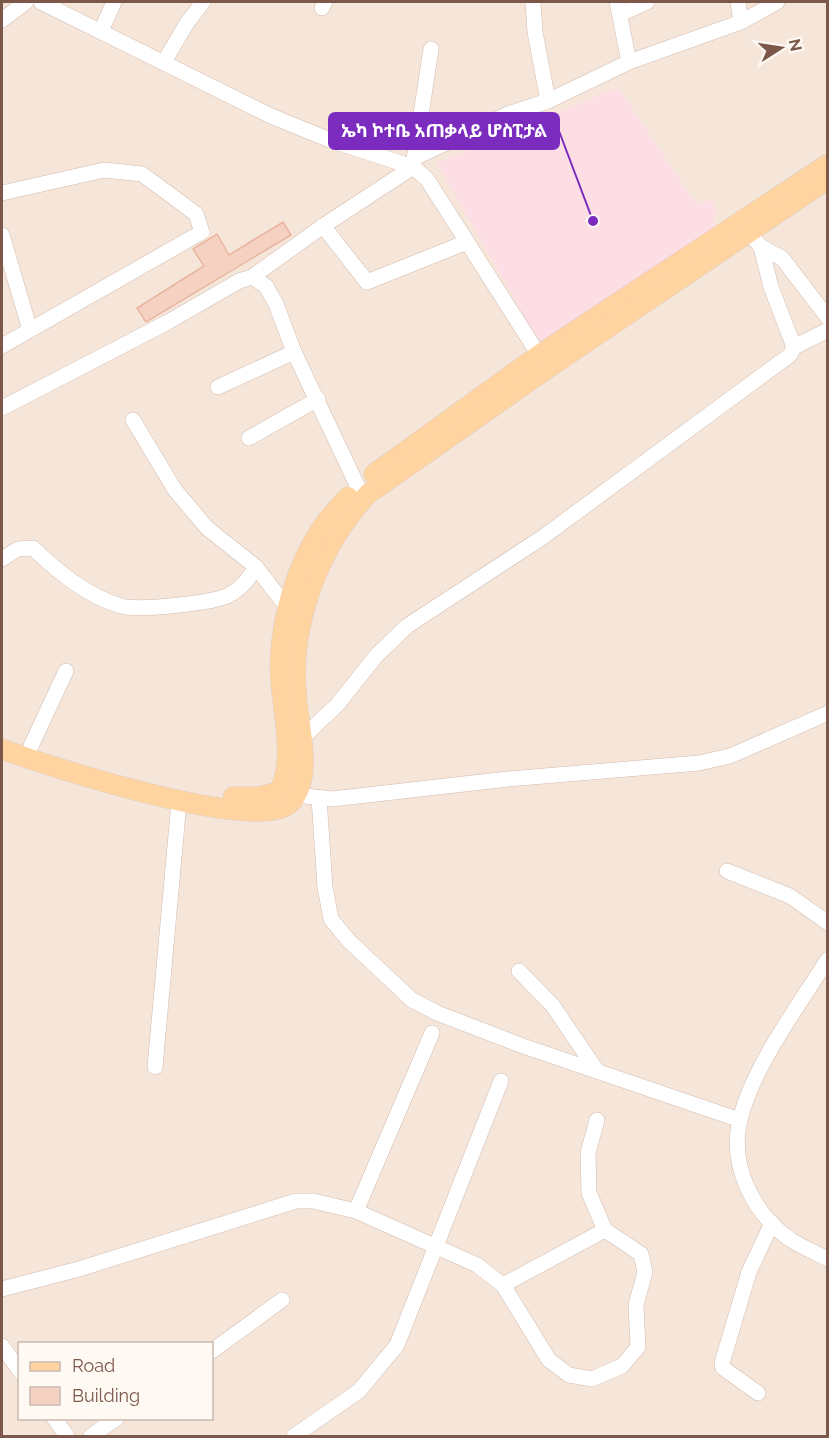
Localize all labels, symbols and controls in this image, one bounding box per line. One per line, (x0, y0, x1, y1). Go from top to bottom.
north arrow (751, 18, 811, 78)
text: N (785, 37, 806, 53)
callout: ኤካ ኮተቤ አጠቃላይ ሆስፒታል (329, 113, 559, 149)
text: ኤካ ኮተቤ አጠቃላይ ሆስፒታል (341, 120, 547, 141)
legend (18, 1342, 213, 1420)
text: Road (72, 1355, 115, 1376)
text: Building (72, 1385, 140, 1406)

